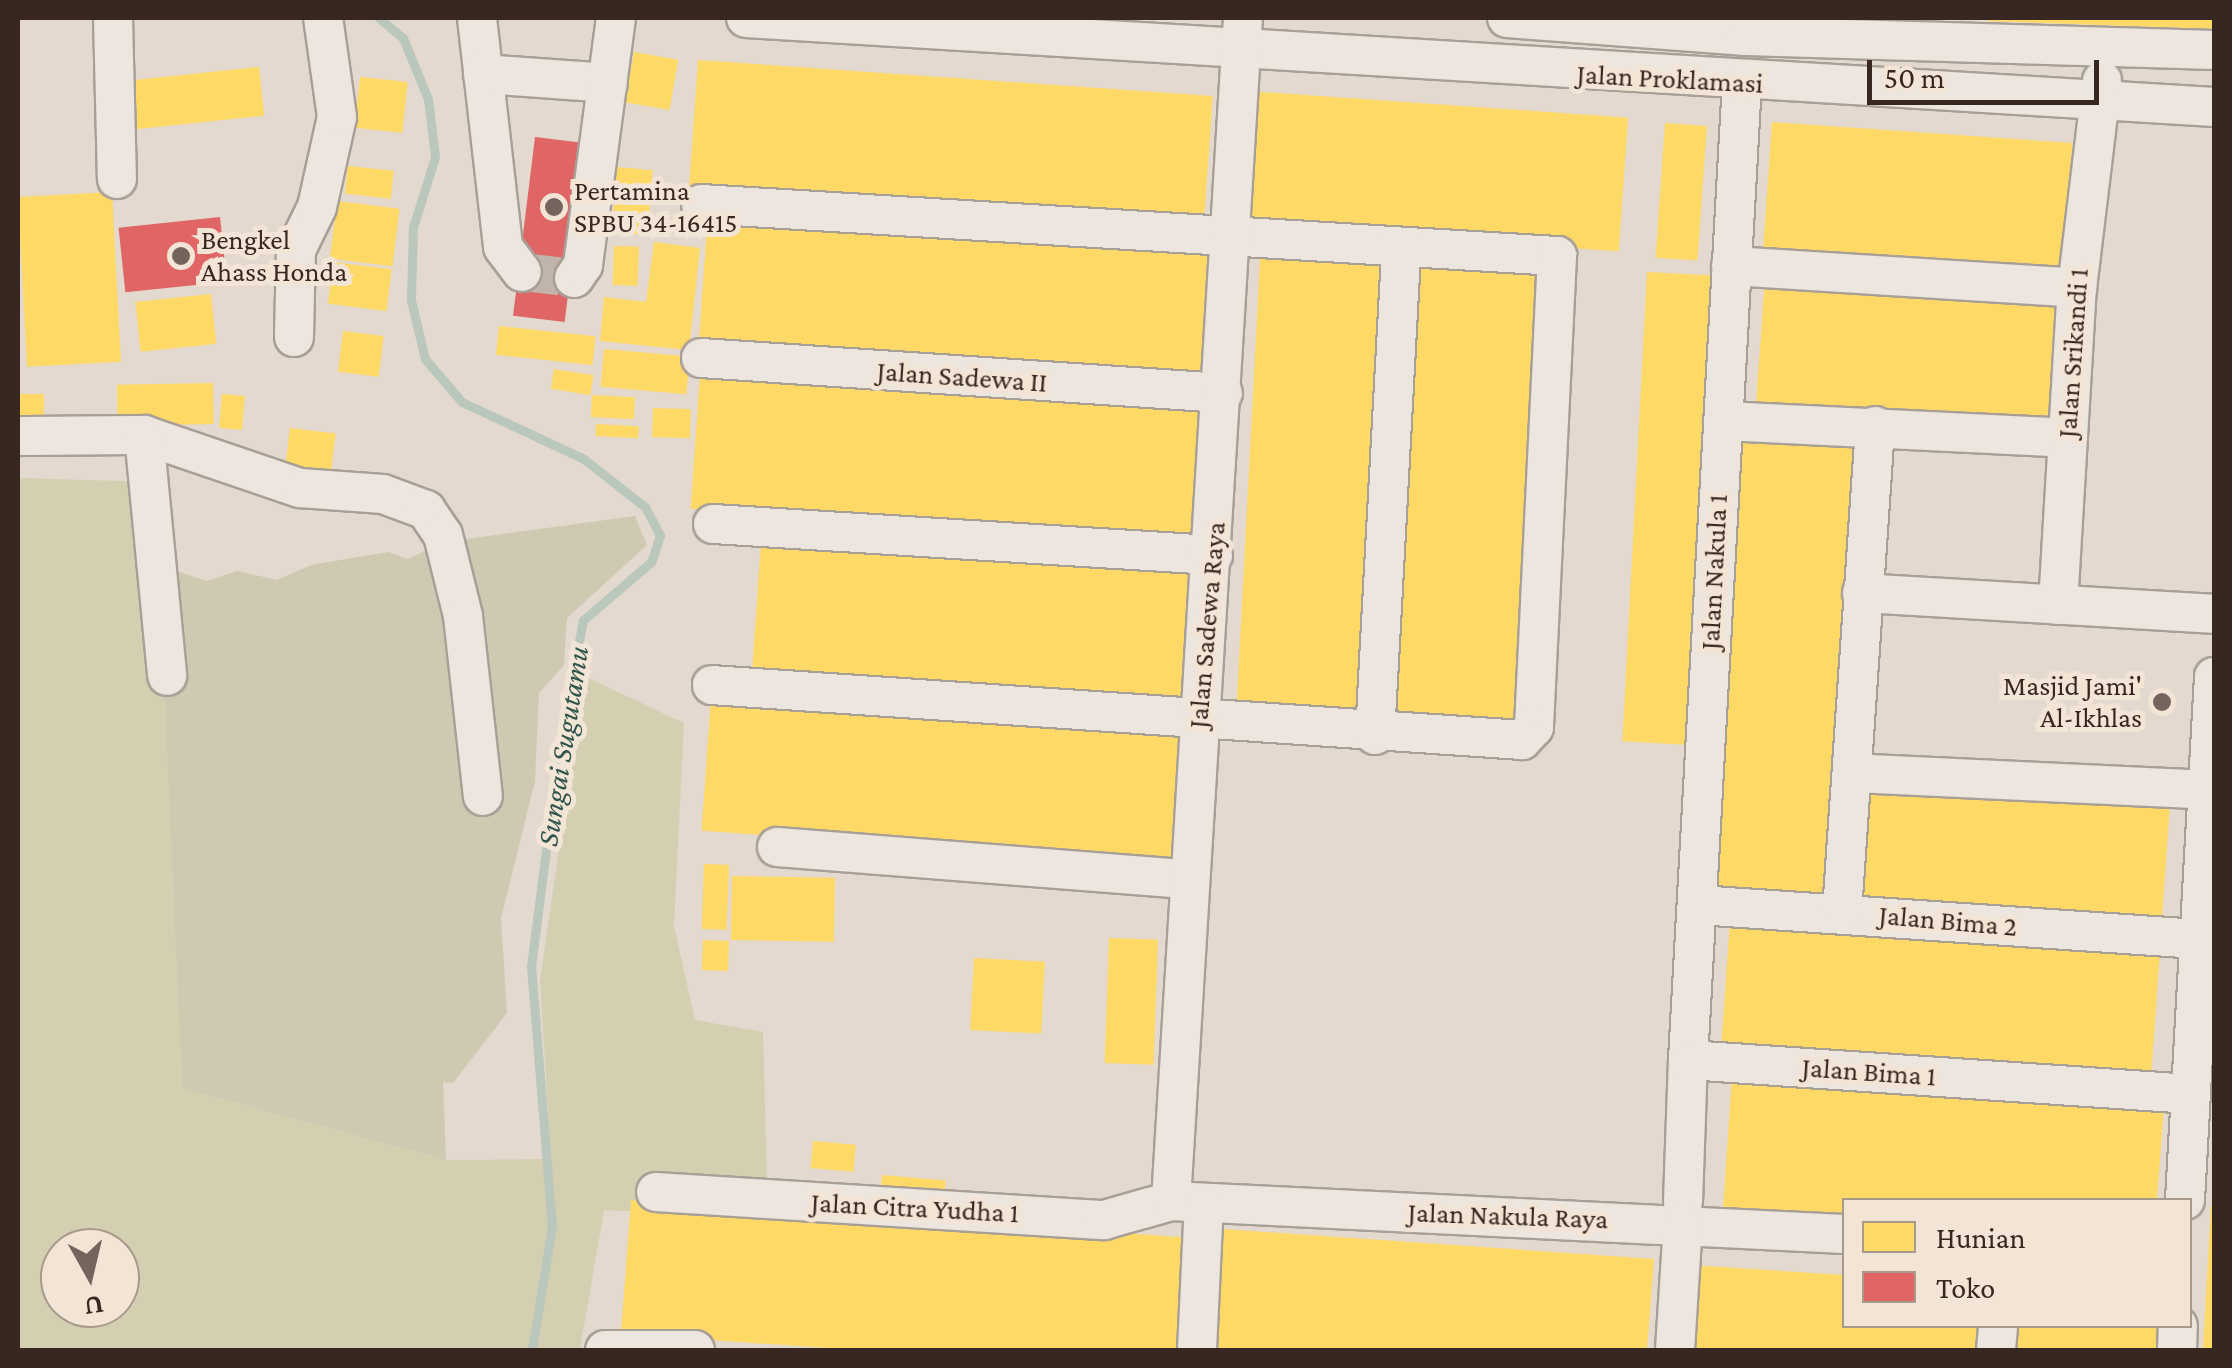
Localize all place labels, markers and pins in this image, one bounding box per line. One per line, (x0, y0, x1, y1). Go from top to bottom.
place label: Pertamina SPBU 34-16415 (574, 174, 738, 240)
marker: Pertamina SPBU 34-16415 (543, 196, 565, 218)
place label: Bengkel Ahass Honda (201, 223, 347, 289)
marker: Bengkel Ahass Honda (170, 245, 192, 267)
place label: Masjid Jami' Al-Ikhlas (2003, 669, 2142, 735)
marker: Masjid Jami' Al-Ikhlas (2151, 691, 2173, 713)

